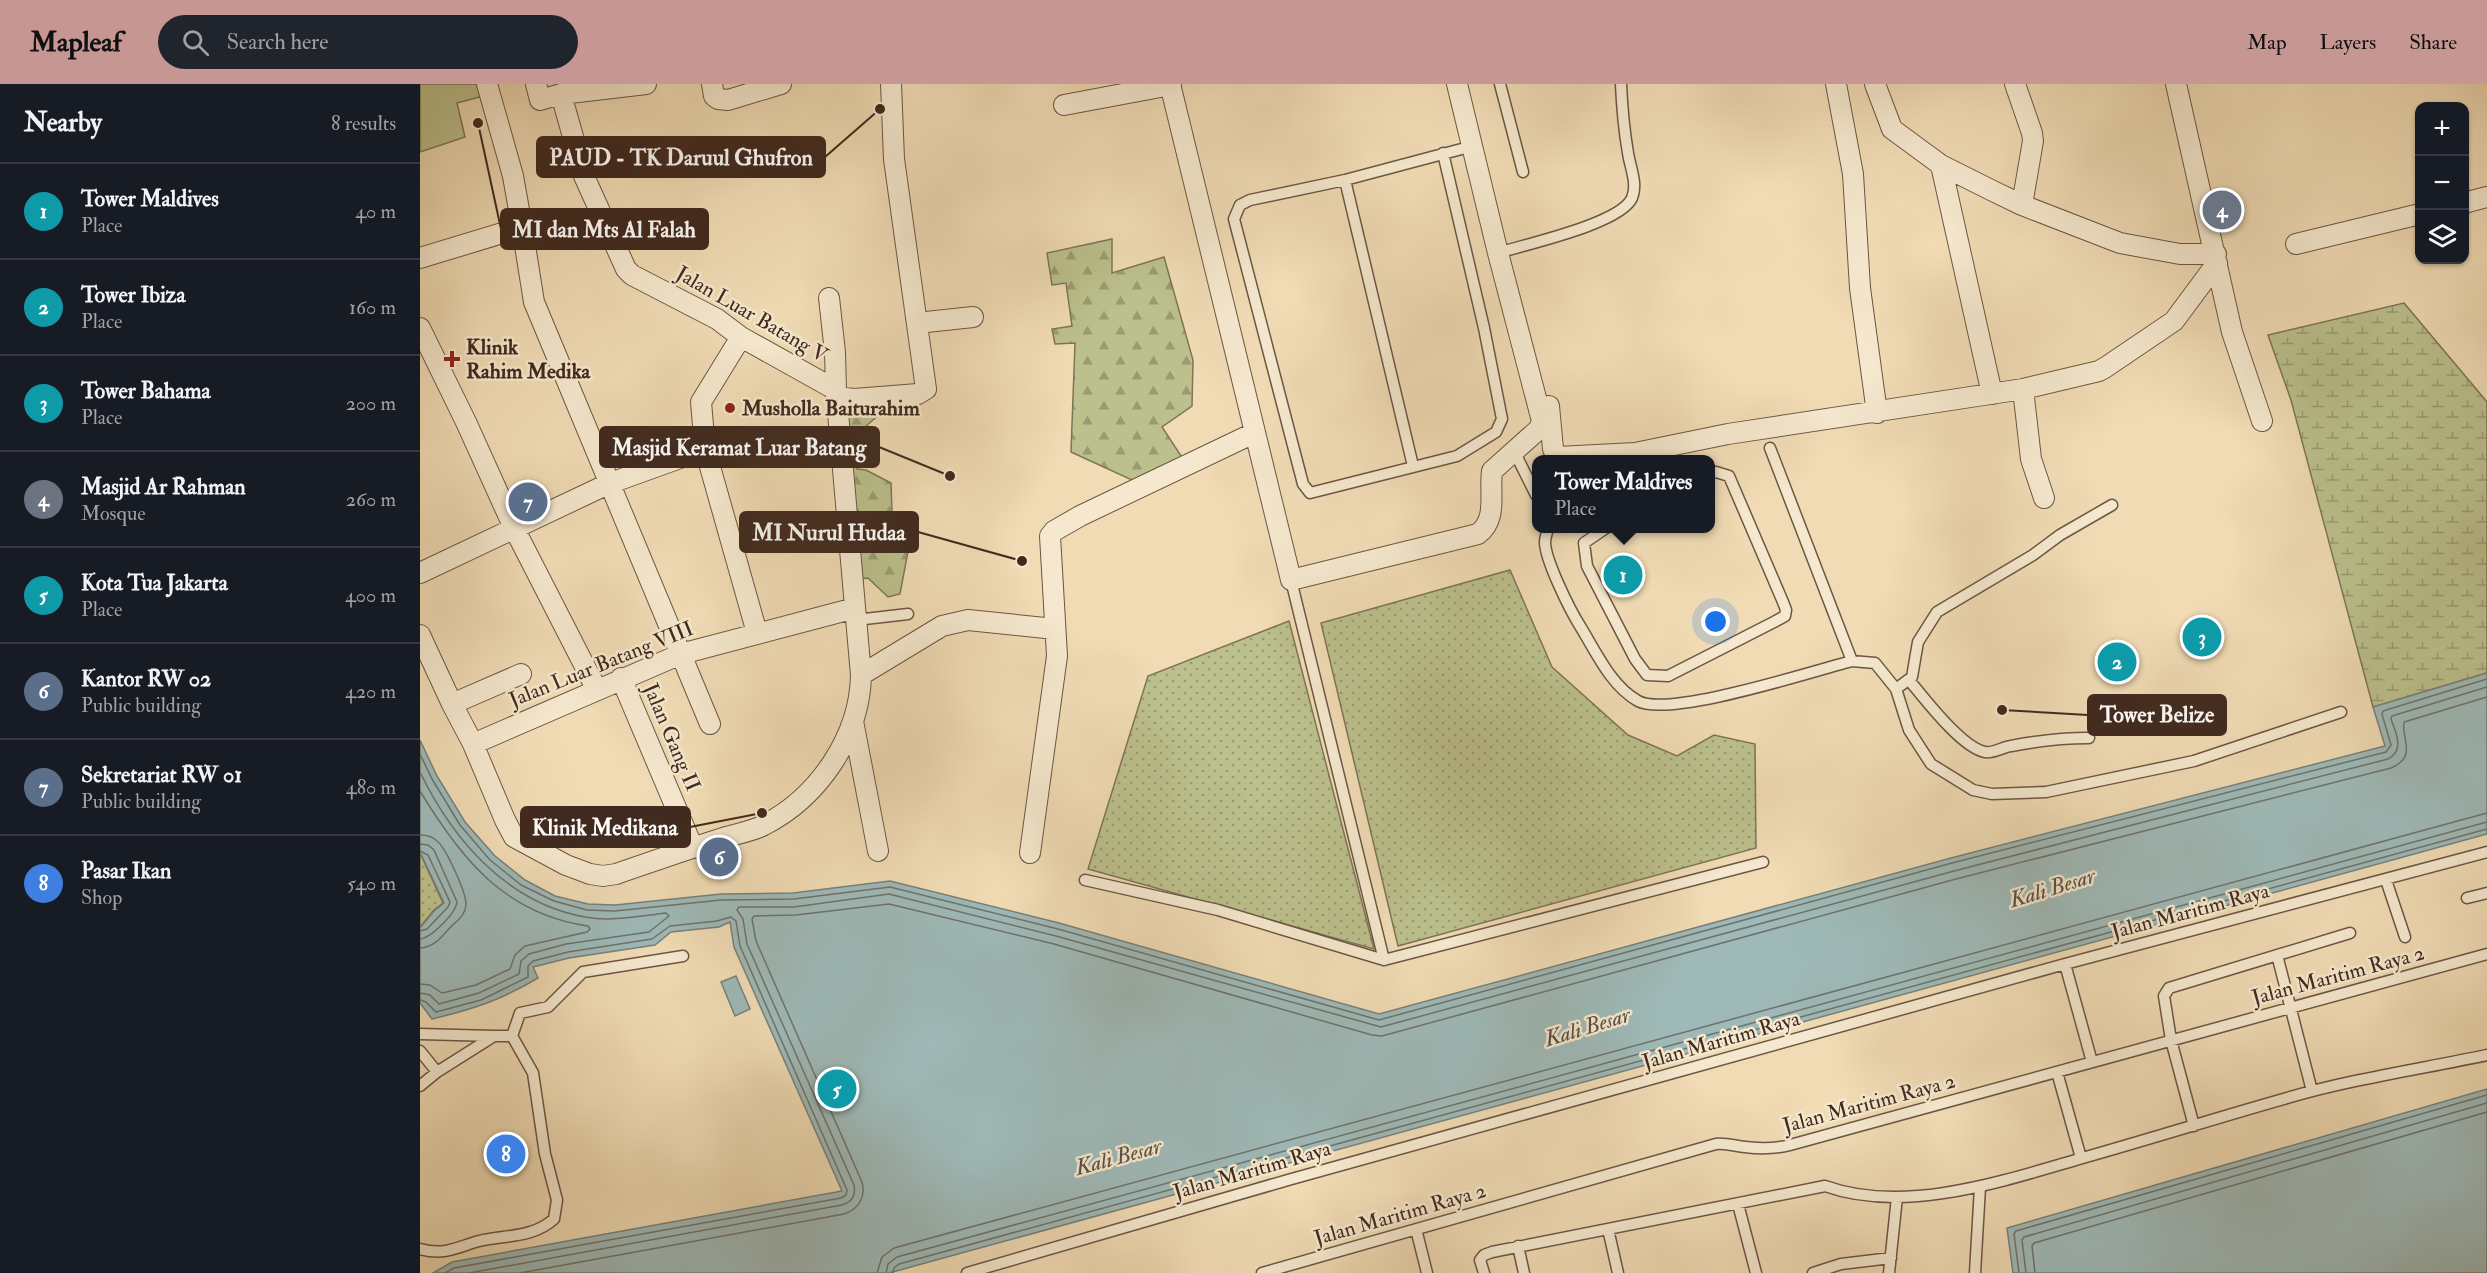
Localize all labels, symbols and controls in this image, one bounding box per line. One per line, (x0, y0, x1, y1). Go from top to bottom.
search box (158, 15, 578, 69)
text: Mapleaf (30, 25, 122, 60)
icon: search (179, 26, 212, 59)
text: Search here (227, 28, 328, 56)
text: Map (2247, 29, 2287, 56)
text: Layers (2320, 29, 2376, 56)
text: Share (2409, 29, 2457, 56)
map controls (2415, 102, 2469, 264)
button: + (2415, 102, 2469, 156)
text: Nearby (24, 107, 102, 139)
text: 8 results (331, 111, 396, 136)
callout: PAUD - TK Daruul Ghufron (537, 137, 825, 177)
text: PAUD - TK Daruul Ghufron (549, 144, 813, 172)
button: − (2415, 156, 2469, 210)
text: Tower Maldives (81, 185, 219, 213)
pin: 4 (2202, 188, 2242, 232)
text: 1 (40, 199, 47, 224)
text: 40 m (355, 199, 396, 224)
callout: MI dan Mts Al Falah (501, 209, 708, 249)
button: layers (2415, 210, 2469, 264)
text: Place (81, 213, 122, 238)
text: MI dan Mts Al Falah (511, 216, 696, 244)
street label: Jalan Luar Batang V (670, 259, 834, 370)
text: Tower Ibiza (81, 281, 186, 309)
text: 2 (38, 295, 49, 320)
text: 160 m (349, 295, 396, 320)
text: Place (81, 309, 122, 334)
place label: Klinik Rahim Medika (466, 334, 592, 385)
marker: Klinik Rahim Medika (443, 350, 461, 368)
text: Tower Bahama (81, 377, 211, 405)
text: 3 (40, 391, 47, 416)
text: 200 m (346, 391, 396, 416)
place label: Musholla Baiturahim (741, 395, 920, 422)
marker: Musholla Baiturahim (723, 401, 737, 415)
text: Place (81, 405, 122, 430)
callout: Masjid Keramat Luar Batang (600, 427, 879, 467)
text: Masjid Keramat Luar Batang (611, 434, 867, 463)
popup (1532, 455, 1715, 533)
text: Tower Maldives (1555, 468, 1692, 496)
text: Masjid Ar Rahman (81, 473, 246, 501)
pin: 7 (508, 480, 548, 524)
text: 4 (38, 487, 49, 512)
text: 260 m (346, 487, 396, 512)
text: Place (1555, 496, 1596, 521)
text: Mosque (81, 501, 146, 526)
callout: MI Nurul Hudaa (740, 512, 918, 552)
text: MI Nurul Hudaa (751, 519, 907, 547)
pin: 1 (1604, 552, 1642, 598)
text: Kota Tua Jakarta (81, 569, 228, 597)
text: 5 (39, 583, 48, 608)
text: 400 m (345, 583, 396, 608)
text: Place (81, 597, 122, 622)
your location (1701, 607, 1730, 636)
pin: 3 (2182, 614, 2222, 660)
street label: Jalan Luar Batang VIII (504, 615, 697, 714)
pin: 2 (2098, 640, 2136, 684)
text: Kantor RW 02 (81, 665, 211, 693)
street label: Jalan Gang II (636, 678, 706, 795)
text: 6 (38, 679, 49, 704)
text: 420 m (345, 679, 396, 704)
text: Public building (81, 693, 201, 718)
callout: Tower Belize (2088, 695, 2226, 735)
text: Tower Belize (2099, 701, 2215, 729)
text: Sekretariat RW 01 (81, 761, 242, 789)
text: 7 (39, 775, 48, 800)
text: 480 m (346, 775, 396, 800)
text: Public building (81, 789, 201, 814)
callout: Klinik Medikana (521, 807, 690, 847)
text: Klinik Medikana (532, 814, 679, 842)
pin: 6 (700, 834, 738, 880)
text: Pasar Ikan (81, 857, 171, 885)
water label: Kali Besar (2005, 861, 2100, 915)
text: 8 (39, 871, 48, 896)
text: 540 m (347, 871, 396, 896)
street label: Jalan Maritim Raya (2107, 877, 2272, 946)
text: Shop (81, 885, 122, 910)
street label: Jalan Maritim Raya 2 (2248, 939, 2427, 1012)
water label: Kali Besar (1540, 1000, 1635, 1054)
street label: Jalan Maritim Raya (1638, 1005, 1803, 1076)
pin: 5 (818, 1066, 856, 1112)
street label: Jalan Maritim Raya 2 (1779, 1067, 1958, 1140)
pin: 8 (486, 1132, 526, 1176)
water label: Kali Besar (1071, 1132, 1166, 1182)
street label: Jalan Maritim Raya (1169, 1135, 1334, 1206)
street label: Jalan Maritim Raya 2 (1310, 1177, 1489, 1252)

